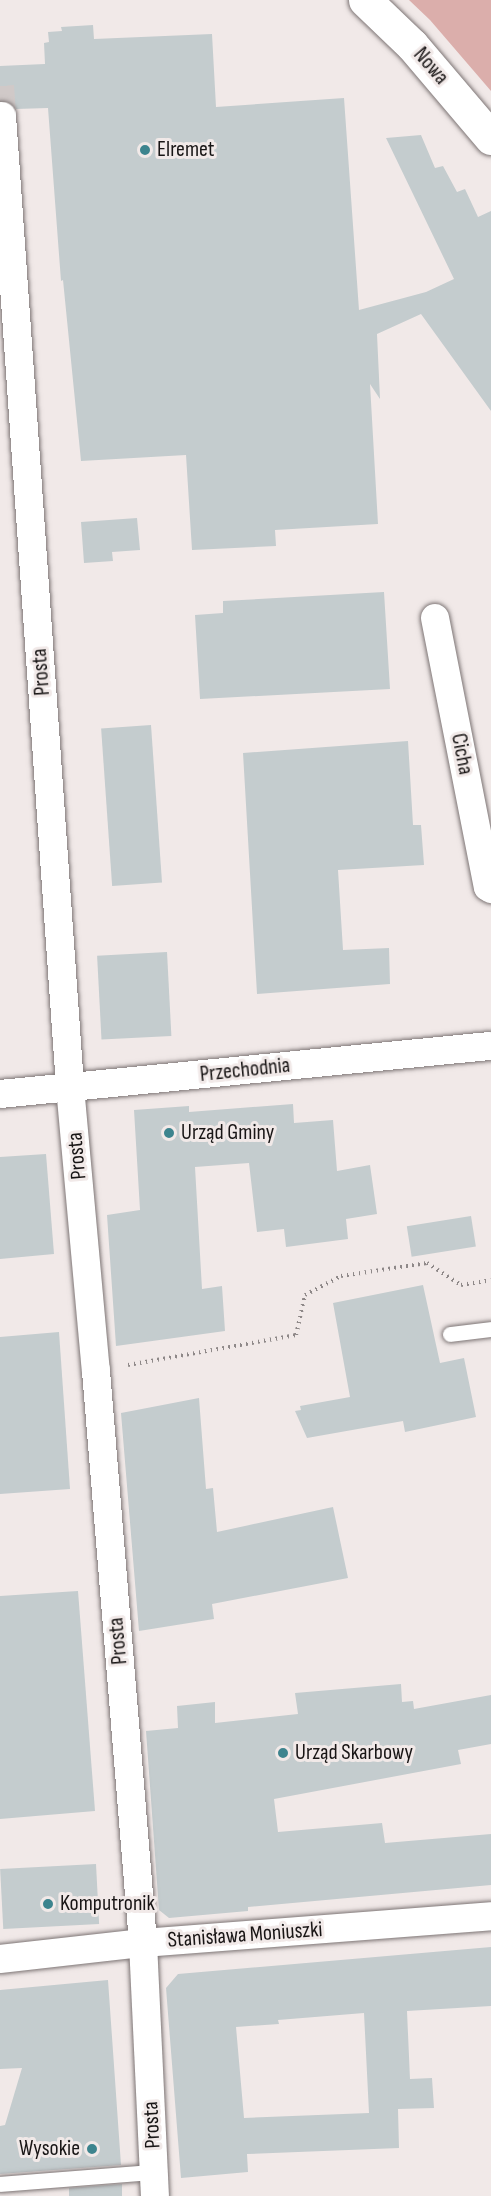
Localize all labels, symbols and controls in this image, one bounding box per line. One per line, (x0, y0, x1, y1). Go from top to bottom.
street label: Nowa (408, 42, 454, 90)
place label: Elremet (157, 137, 215, 163)
marker: Elremet (138, 143, 152, 157)
street label: Prosta (26, 647, 56, 697)
street label: Cicha (445, 731, 479, 777)
street label: Przechodnia (199, 1052, 291, 1088)
place label: Urząd Gminy (181, 1120, 274, 1146)
marker: Urząd Gminy (162, 1126, 176, 1140)
street label: Prosta (62, 1131, 92, 1181)
street label: Prosta (103, 1616, 133, 1666)
place label: Urząd Skarbowy (295, 1740, 413, 1766)
marker: Urząd Skarbowy (276, 1746, 290, 1760)
place label: Komputronik (60, 1891, 155, 1917)
marker: Komputronik (41, 1897, 55, 1911)
street label: Stanisława Moniuszki (167, 1916, 323, 1954)
street label: Prosta (138, 2101, 166, 2149)
place label: Wysokie (19, 2136, 80, 2162)
marker: Wysokie (85, 2142, 99, 2156)

